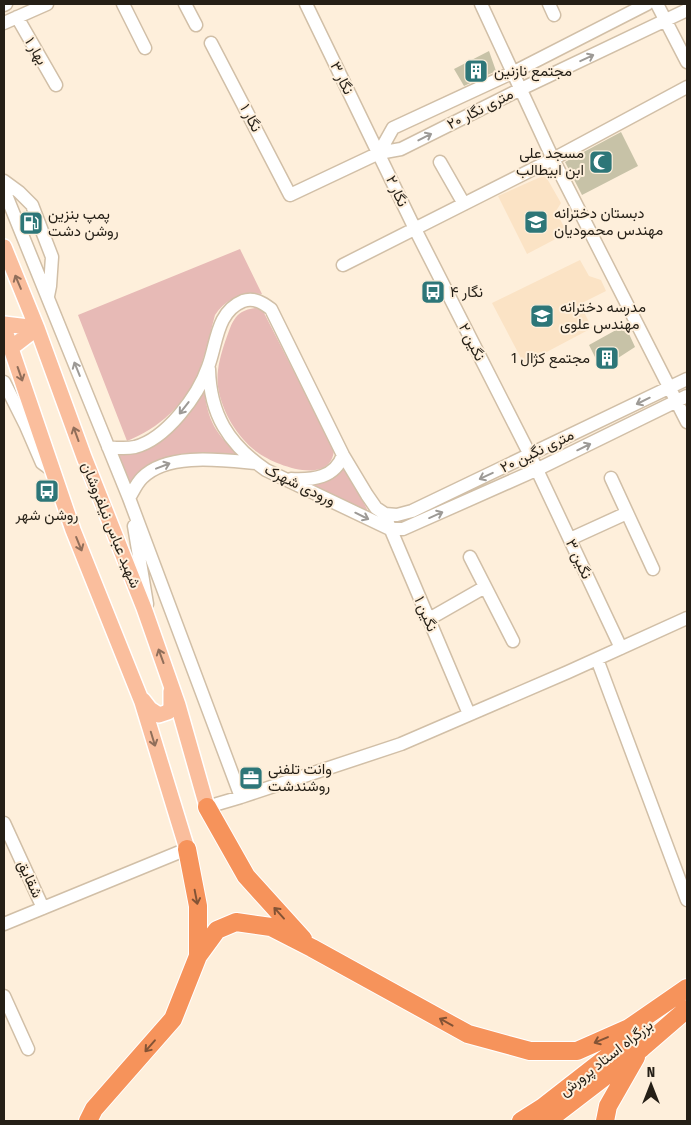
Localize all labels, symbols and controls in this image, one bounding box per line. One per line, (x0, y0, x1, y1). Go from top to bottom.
street label: بهار ۱ (21, 34, 51, 68)
one-way arrow (579, 53, 594, 63)
building icon: مجتمع نازنین (463, 58, 489, 84)
street label: نگار ۳ (326, 59, 358, 97)
place label: مجتمع نازنین (494, 62, 572, 82)
street label: ۲۰ متری نگار (444, 85, 517, 134)
street label: نگار ۱ (236, 101, 266, 135)
one-way arrow (417, 132, 432, 141)
place label: مسجد علی ابن ابیطالب (516, 144, 584, 180)
mosque icon: مسجد علی ابن ابیطالب (588, 149, 614, 175)
street label: نگار ۲ (382, 173, 412, 209)
place label: دبستان دخترانه مهندس محمودیان (554, 204, 663, 240)
place label: پمپ بنزین روشن دشت (48, 205, 119, 241)
school or university icon: دبستان دخترانه مهندس محمودیان (523, 209, 549, 235)
fuel station icon: پمپ بنزین روشن دشت (18, 210, 44, 236)
one-way arrow (13, 275, 23, 290)
bus stop icon: نگار ۴ (420, 279, 446, 305)
place label: نگار ۴ (450, 283, 483, 301)
place label: مدرسه دخترانه مهندس علوی (560, 298, 646, 334)
school or university icon: مدرسه دخترانه مهندس علوی (529, 303, 555, 329)
street label: نگین ۲ (454, 320, 489, 364)
building icon: مجتمع کژال 1 (594, 345, 620, 371)
place label: مجتمع کژال 1 (511, 349, 590, 369)
one-way arrow (71, 362, 81, 377)
one-way arrow (15, 365, 25, 381)
one-way arrow (636, 396, 651, 406)
one-way arrow (178, 401, 189, 414)
street label: ۲۰ متری نگین (497, 425, 577, 477)
one-way arrow (71, 427, 80, 442)
one-way arrow (576, 442, 591, 451)
street label: شهید عباس نیلفروشان (77, 459, 145, 591)
street label: ورودی شهرک (261, 460, 338, 511)
one-way arrow (155, 461, 171, 470)
one-way arrow (479, 472, 494, 481)
bus stop icon: روشن شهر (34, 478, 60, 504)
place label: روشن شهر (15, 506, 78, 525)
one-way arrow (428, 509, 443, 519)
one-way arrow (354, 511, 369, 521)
one-way arrow (74, 536, 84, 551)
street label: نگین ۳ (561, 536, 596, 582)
street label: نگین ۱ (410, 594, 441, 635)
one-way arrow (156, 649, 165, 664)
one-way arrow (148, 730, 158, 746)
place label: وانت تلفنی روشندشت (268, 760, 332, 795)
office icon: وانت تلفنی روشندشت (238, 765, 264, 791)
street label: شقایق (13, 857, 47, 901)
one-way arrow (192, 889, 202, 905)
one-way arrow (273, 906, 284, 919)
street label: بزرگراه استاد پرورش (556, 1016, 657, 1101)
one-way arrow (439, 1017, 454, 1027)
one-way arrow (594, 1036, 609, 1046)
one-way arrow (145, 1039, 156, 1052)
north arrow (626, 1060, 676, 1110)
text: N (647, 1064, 655, 1081)

